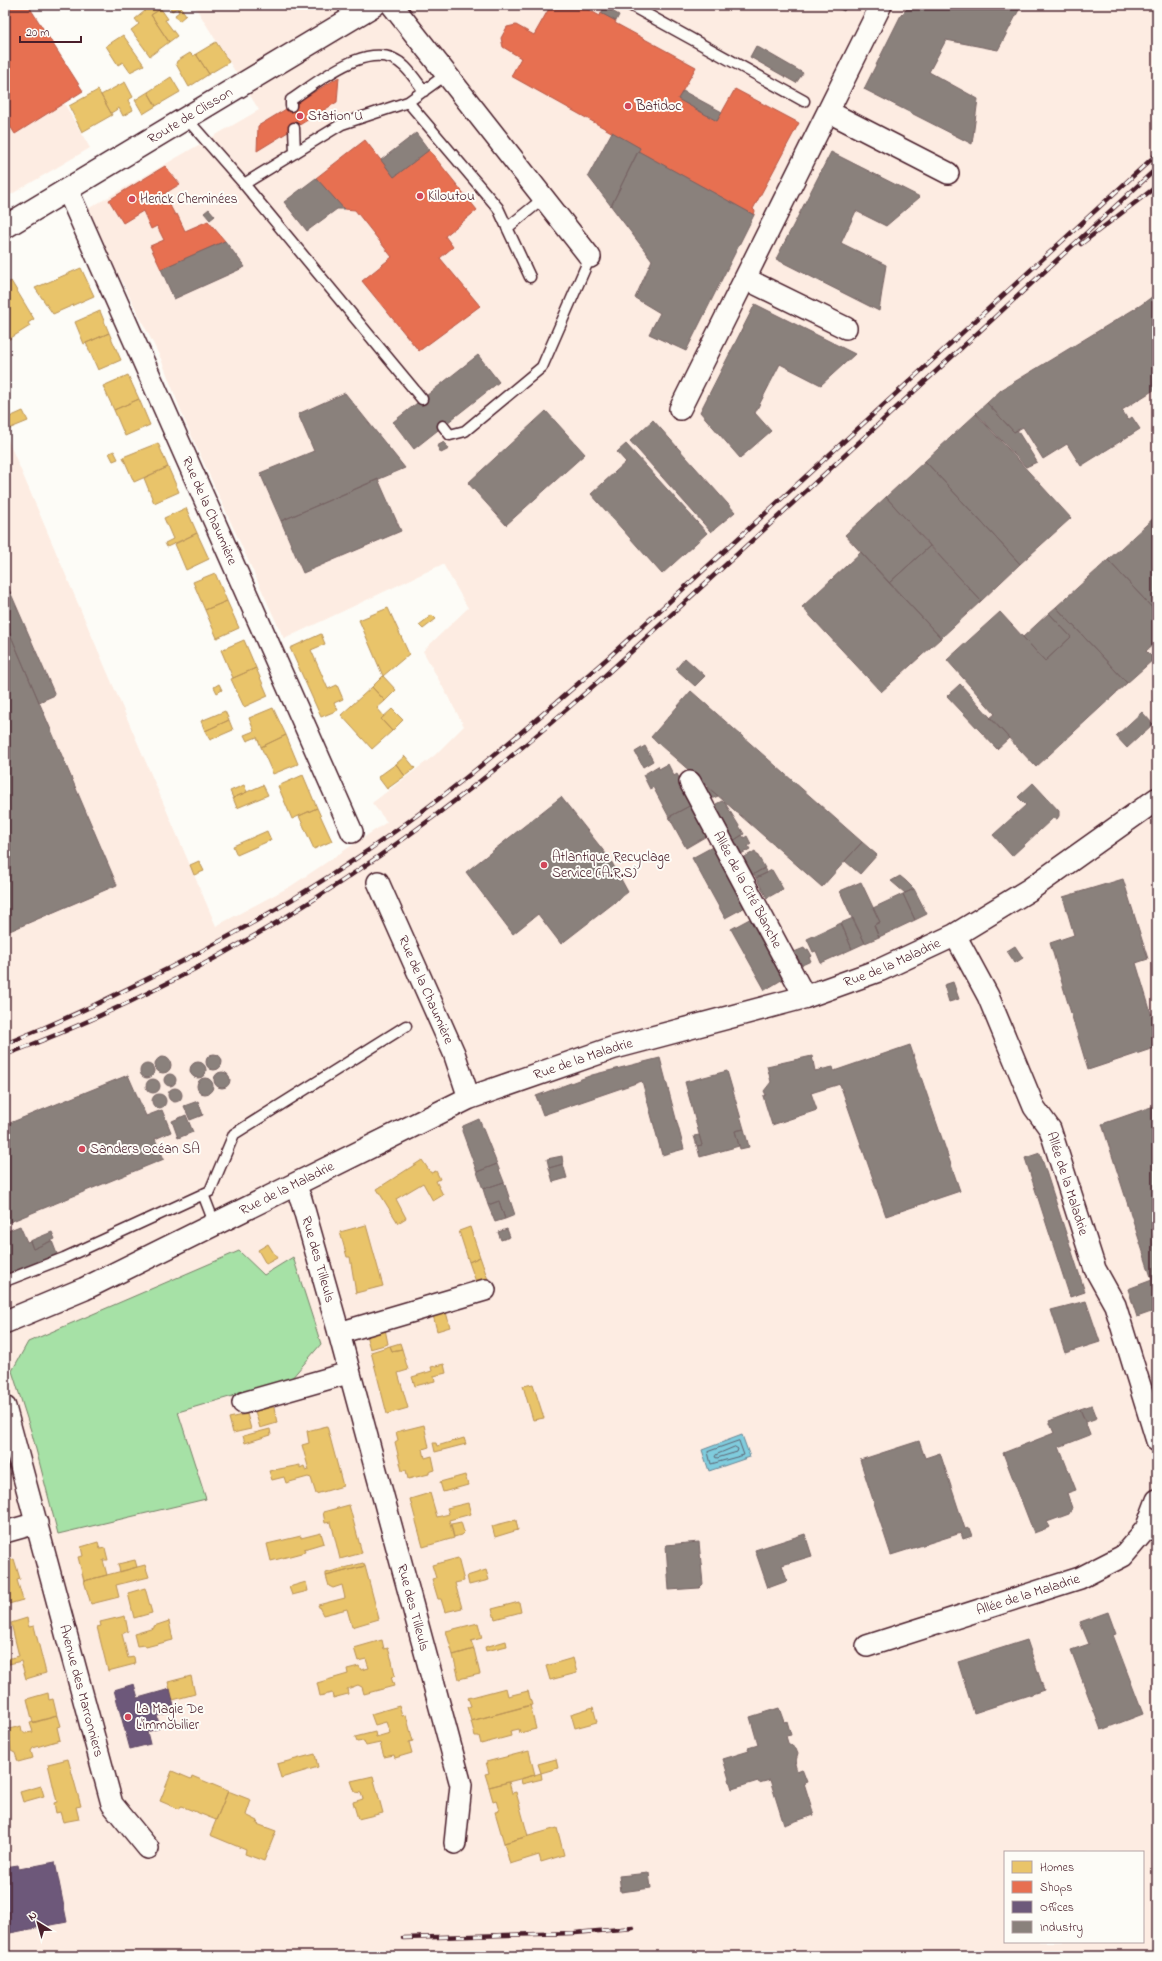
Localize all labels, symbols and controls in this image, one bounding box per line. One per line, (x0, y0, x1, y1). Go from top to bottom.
scale bar (20, 18, 81, 44)
text: 20 m (26, 24, 49, 42)
street label: Route de Clisson (143, 82, 237, 149)
place label: Batidoc (635, 96, 682, 117)
marker: Batidoc (623, 101, 633, 111)
place label: Station U (308, 106, 363, 127)
marker: Station U (295, 111, 305, 121)
place label: Kiloutou (428, 186, 475, 207)
place label: Herick Cheminées (140, 189, 238, 210)
marker: Kiloutou (415, 191, 425, 201)
marker: Herick Cheminées (127, 194, 137, 204)
street label: Rue de la Chaumière (176, 453, 243, 569)
street label: Allée de la Cité Blanche (708, 827, 788, 952)
place label: Atlantique Recyclage Service (A.R.S) (552, 847, 671, 884)
marker: Atlantique Recyclage Service (A.R.S) (539, 860, 549, 870)
street label: Rue de la Chaumière (393, 932, 460, 1048)
street label: Rue de la Maladrie (841, 932, 945, 993)
street label: Rue de la Maladrie (531, 1033, 636, 1085)
street label: Allée de la Maladrie (1041, 1129, 1094, 1239)
place label: Sanders Océan SA (90, 1139, 200, 1160)
marker: Sanders Océan SA (77, 1144, 87, 1154)
street label: Rue de la Maladrie (236, 1156, 339, 1221)
street label: Rue des Tilleuls (296, 1213, 340, 1305)
street label: Rue des Tilleuls (391, 1562, 435, 1653)
street label: Allée de la Maladrie (974, 1568, 1083, 1621)
street label: Avenue des Marronniers (54, 1622, 109, 1759)
place label: La Magie De L'immobilier (136, 1699, 204, 1736)
marker: La Magie De L'immobilier (123, 1712, 133, 1722)
legend (1004, 1851, 1144, 1943)
text: Homes (1040, 1859, 1074, 1877)
text: Shops (1040, 1879, 1072, 1897)
text: Offices (1040, 1899, 1074, 1917)
north arrow (18, 1903, 58, 1943)
text: N (25, 1907, 40, 1924)
text: Industry (1040, 1919, 1083, 1938)

